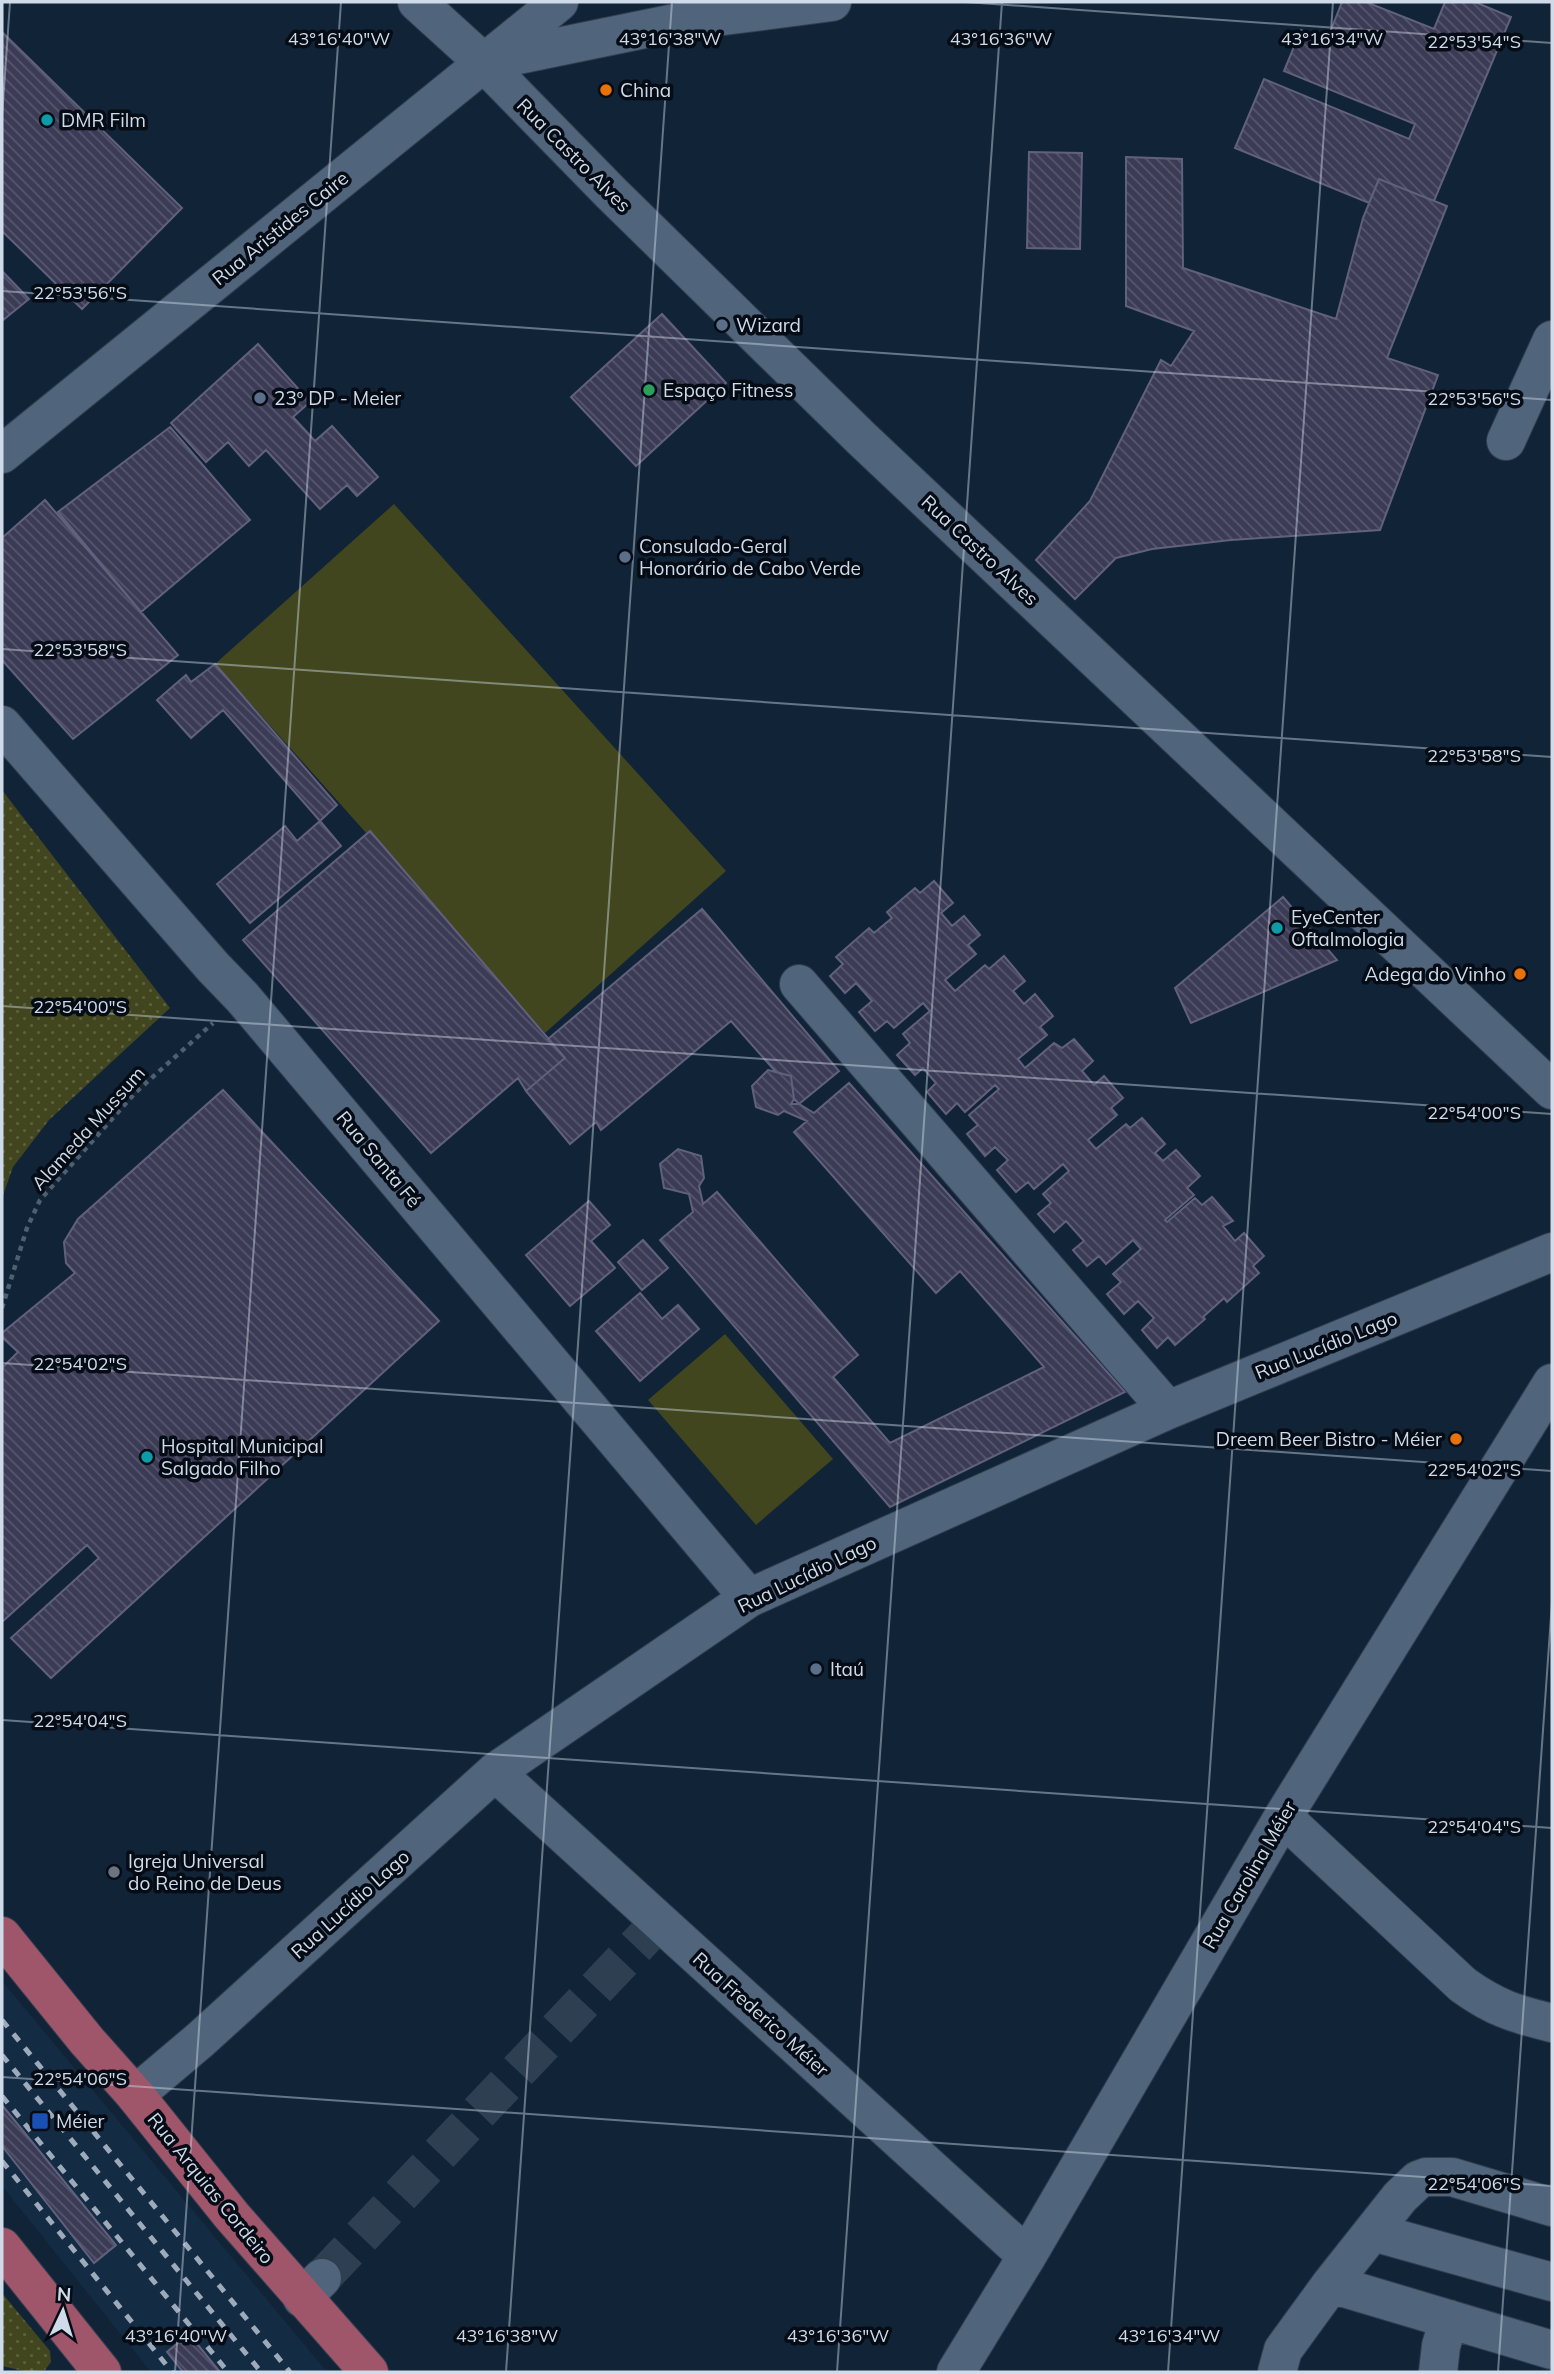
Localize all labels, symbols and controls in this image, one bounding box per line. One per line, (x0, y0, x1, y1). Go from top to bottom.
text: 43°16'40"W (288, 27, 390, 50)
text: 43°16'38"W (619, 27, 721, 50)
text: 43°16'36"W (950, 27, 1052, 50)
text: 43°16'34"W (1281, 27, 1383, 50)
text: 22°53'54"S (1427, 30, 1521, 53)
place label: China (620, 78, 671, 102)
marker: China (598, 82, 614, 98)
street label: Rua Castro Alves (512, 93, 636, 217)
place label: DMR Film (61, 108, 146, 132)
marker: DMR Film (39, 112, 55, 128)
street label: Rua Aristides Caire (207, 166, 353, 290)
text: 22°53'56"S (33, 281, 127, 304)
place label: Wizard (736, 313, 801, 337)
marker: Wizard (714, 317, 730, 333)
place label: Espaço Fitness (663, 378, 793, 402)
marker: Espaço Fitness (641, 382, 657, 398)
place label: 23º DP - Meier (274, 386, 401, 410)
text: 22°53'56"S (1427, 387, 1521, 410)
marker: 23º DP - Meier (252, 390, 268, 406)
street label: Rua Castro Alves (916, 490, 1044, 610)
place label: Consulado-Geral Honorário de Cabo Verde (639, 534, 861, 580)
marker: Consulado-Geral Honorário de Cabo Verde (617, 549, 633, 565)
text: 22°53'58"S (33, 638, 127, 661)
text: 22°53'58"S (1427, 744, 1521, 767)
place label: EyeCenter Oftalmologia (1291, 905, 1405, 951)
marker: EyeCenter Oftalmologia (1269, 920, 1285, 936)
place label: Adega do Vinho (1364, 962, 1506, 986)
marker: Adega do Vinho (1512, 966, 1528, 982)
text: 22°54'00"S (33, 995, 127, 1018)
street label: Alameda Mussum (26, 1061, 150, 1195)
text: 22°54'00"S (1427, 1101, 1521, 1124)
street label: Rua Santa Fé (332, 1106, 426, 1212)
street label: Rua Lucídio Lago (1251, 1306, 1401, 1384)
text: 22°54'02"S (33, 1352, 127, 1375)
place label: Dreem Beer Bistro - Méier (1216, 1427, 1442, 1451)
marker: Dreem Beer Bistro - Méier (1448, 1431, 1464, 1447)
place label: Hospital Municipal Salgado Filho (161, 1434, 323, 1480)
marker: Hospital Municipal Salgado Filho (139, 1449, 155, 1465)
text: 22°54'02"S (1427, 1458, 1521, 1481)
street label: Rua Lucídio Lago (734, 1530, 880, 1618)
place label: Itaú (830, 1657, 864, 1681)
marker: Itaú (808, 1661, 824, 1677)
text: 22°54'04"S (33, 1709, 127, 1732)
street label: Rua Carolina Méier (1197, 1797, 1301, 1953)
text: 22°54'04"S (1427, 1815, 1521, 1838)
street label: Rua Lucídio Lago (286, 1844, 414, 1964)
place label: Igreja Universal do Reino de Deus (128, 1849, 282, 1895)
marker: Igreja Universal do Reino de Deus (106, 1864, 122, 1880)
street label: Rua Frederico Méier (688, 1947, 834, 2081)
text: 22°54'06"S (33, 2067, 127, 2090)
street label: Rua Arquias Cordeiro (143, 2108, 279, 2268)
place label: Méier (56, 2109, 104, 2133)
marker: Méier (30, 2111, 50, 2131)
text: 22°54'06"S (1427, 2172, 1521, 2195)
north arrow (28, 2276, 98, 2346)
text: N (56, 2282, 72, 2307)
text: 43°16'40"W (125, 2324, 227, 2347)
text: 43°16'38"W (456, 2324, 558, 2347)
text: 43°16'36"W (787, 2324, 889, 2347)
text: 43°16'34"W (1118, 2324, 1220, 2347)

